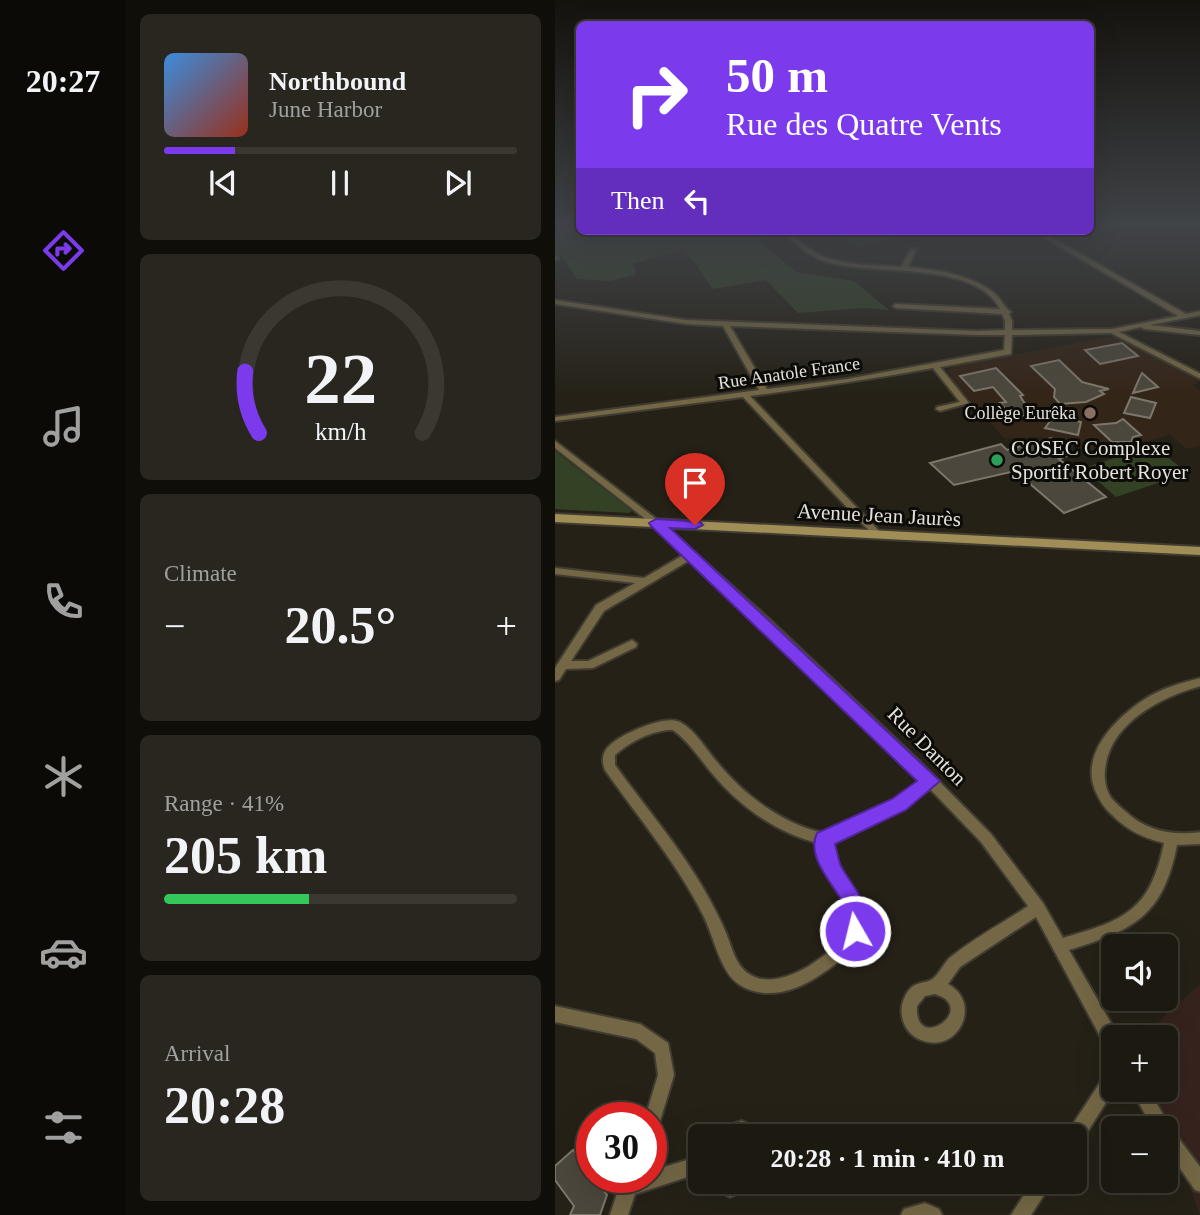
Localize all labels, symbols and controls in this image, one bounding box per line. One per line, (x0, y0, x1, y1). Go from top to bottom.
text: 50 m (726, 48, 828, 103)
icon: right (611, 49, 702, 140)
text: 20:27 (26, 63, 100, 99)
text: Northbound (269, 67, 406, 96)
text: June Harbor (269, 97, 382, 122)
text: Rue des Quatre Vents (726, 106, 1002, 142)
icon: previous (204, 164, 242, 202)
icon: pause (321, 164, 359, 202)
icon: next (439, 164, 477, 202)
icon: left (678, 182, 716, 220)
text: Then (611, 186, 664, 215)
icon: directions (39, 226, 88, 275)
text: 22 (304, 339, 377, 420)
street label: Rue Anatole France (717, 353, 861, 393)
icon: music (39, 402, 88, 451)
place label: Collège Eurêka (965, 403, 1076, 423)
marker: Collège Eurêka (1082, 405, 1098, 421)
text: km/h (315, 418, 367, 445)
place label: COSEC Complexe Sportif Robert Royer (1011, 436, 1188, 484)
marker: COSEC Complexe Sportif Robert Royer (989, 452, 1005, 468)
pin (665, 453, 725, 525)
icon: arrive (676, 464, 714, 502)
street label: Avenue Jean Jaurès (796, 499, 962, 531)
text: Climate (164, 561, 237, 586)
icon: phone (39, 577, 88, 626)
text: 20.5° (285, 597, 396, 654)
text: − (164, 605, 185, 647)
text: + (496, 605, 517, 647)
street label: Rue Danton (883, 702, 972, 791)
icon: climate (39, 752, 88, 801)
text: Range · 41% (164, 791, 284, 816)
text: 205 km (164, 827, 327, 884)
position arrow (818, 894, 892, 968)
icon: car (39, 928, 88, 977)
map controls (1101, 934, 1178, 1193)
button: sound (1101, 934, 1178, 1011)
button: + (1101, 1025, 1178, 1102)
text: Arrival (164, 1041, 230, 1066)
text: 20:28 (164, 1077, 285, 1134)
speed limit sign: 30 (576, 1102, 667, 1193)
icon: filters (39, 1103, 88, 1152)
button: − (1101, 1116, 1178, 1193)
text: 20:28 · 1 min · 410 m (771, 1144, 1005, 1173)

